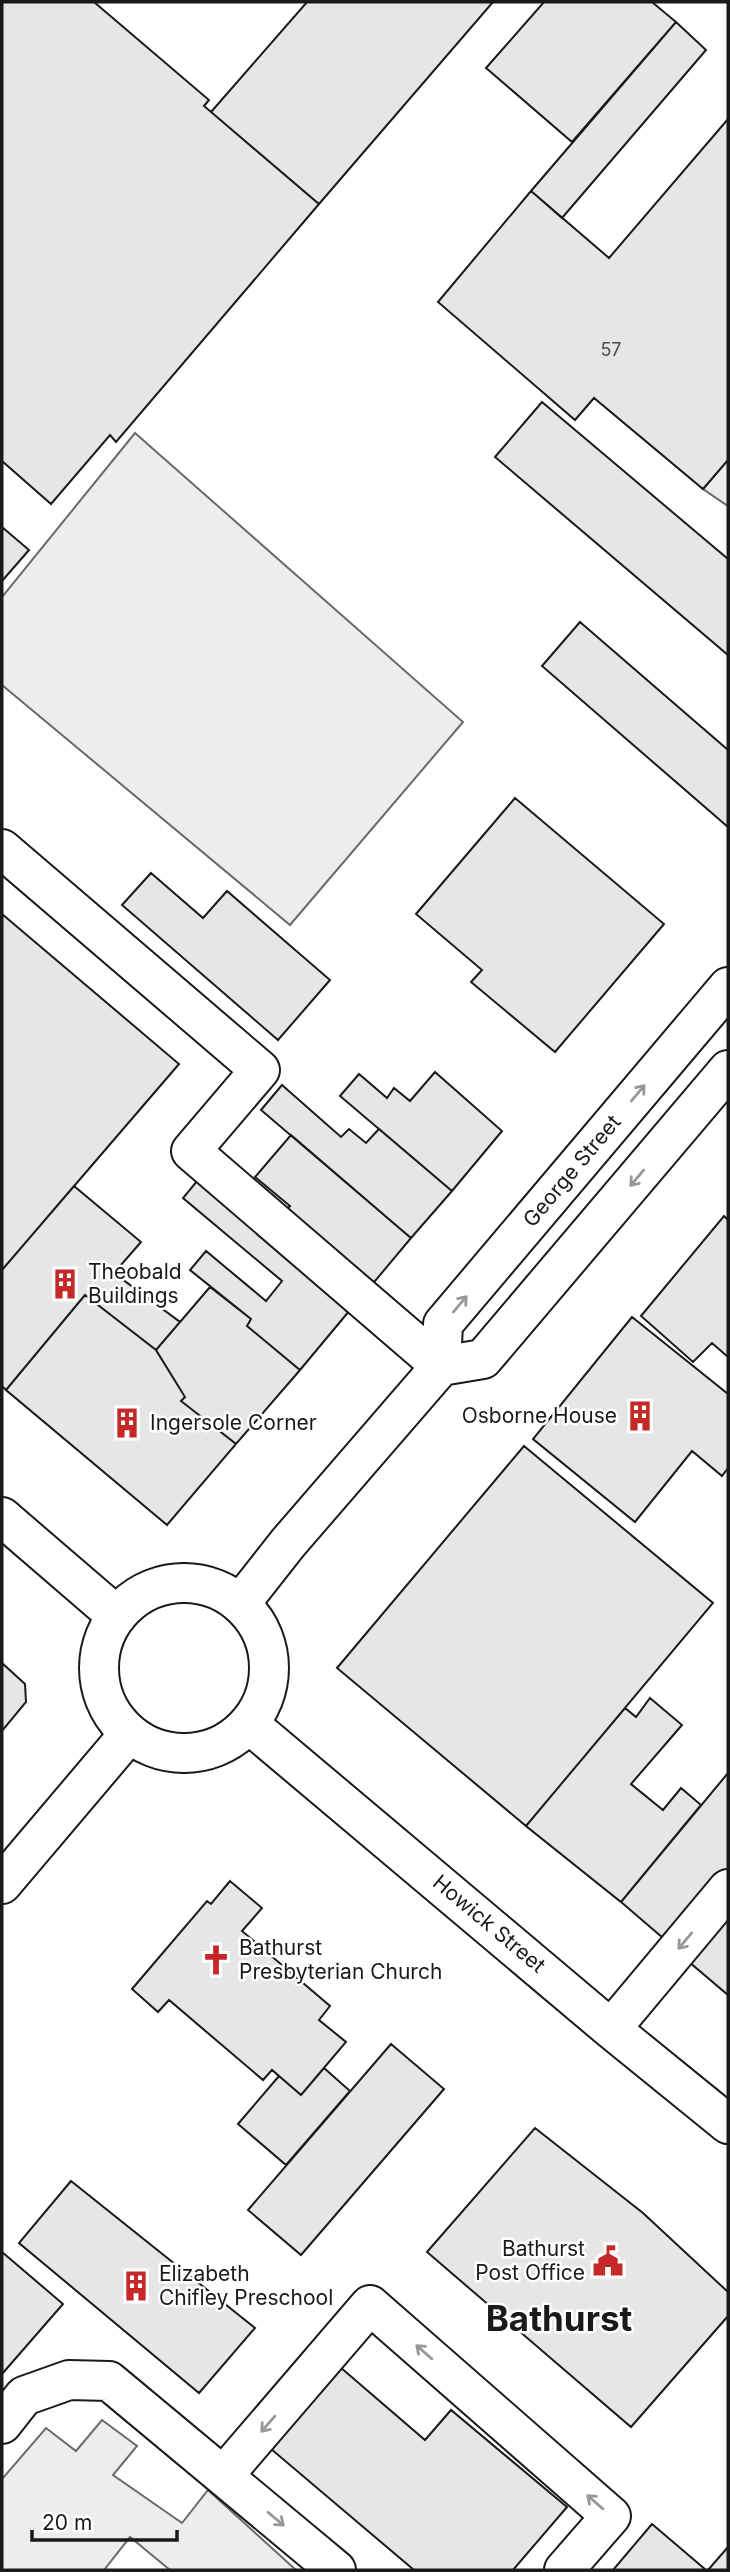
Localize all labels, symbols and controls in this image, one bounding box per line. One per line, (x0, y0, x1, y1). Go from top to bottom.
house number: 57 (600, 339, 622, 360)
one-way arrow (630, 1084, 646, 1102)
street label: George Street (518, 1110, 626, 1232)
one-way arrow (629, 1169, 645, 1187)
place label: Theobald Buildings (88, 1259, 182, 1308)
building icon: Theobald Buildings (48, 1267, 82, 1301)
one-way arrow (452, 1295, 468, 1313)
building icon: Osborne House (623, 1399, 657, 1433)
place label: Osborne House (462, 1403, 617, 1428)
building icon: Ingersole Corner (110, 1406, 144, 1440)
place label: Ingersole Corner (150, 1410, 317, 1435)
street label: Howick Street (428, 1869, 551, 1978)
one-way arrow (677, 1932, 693, 1950)
place label: Bathurst Presbyterian Church (239, 1935, 442, 1984)
church icon: Bathurst Presbyterian Church (199, 1943, 233, 1977)
place label: Bathurst Post Office (475, 2236, 585, 2285)
public building icon: Bathurst Post Office (591, 2244, 625, 2278)
place label: Elizabeth Chifley Preschool (159, 2261, 333, 2310)
building icon: Elizabeth Chifley Preschool (119, 2269, 153, 2303)
district label: Bathurst (486, 2297, 632, 2339)
one-way arrow (415, 2344, 433, 2360)
one-way arrow (260, 2415, 276, 2433)
one-way arrow (586, 2494, 604, 2510)
scale bar (32, 2498, 177, 2542)
text: 20 m (42, 2510, 92, 2535)
one-way arrow (266, 2511, 284, 2527)

